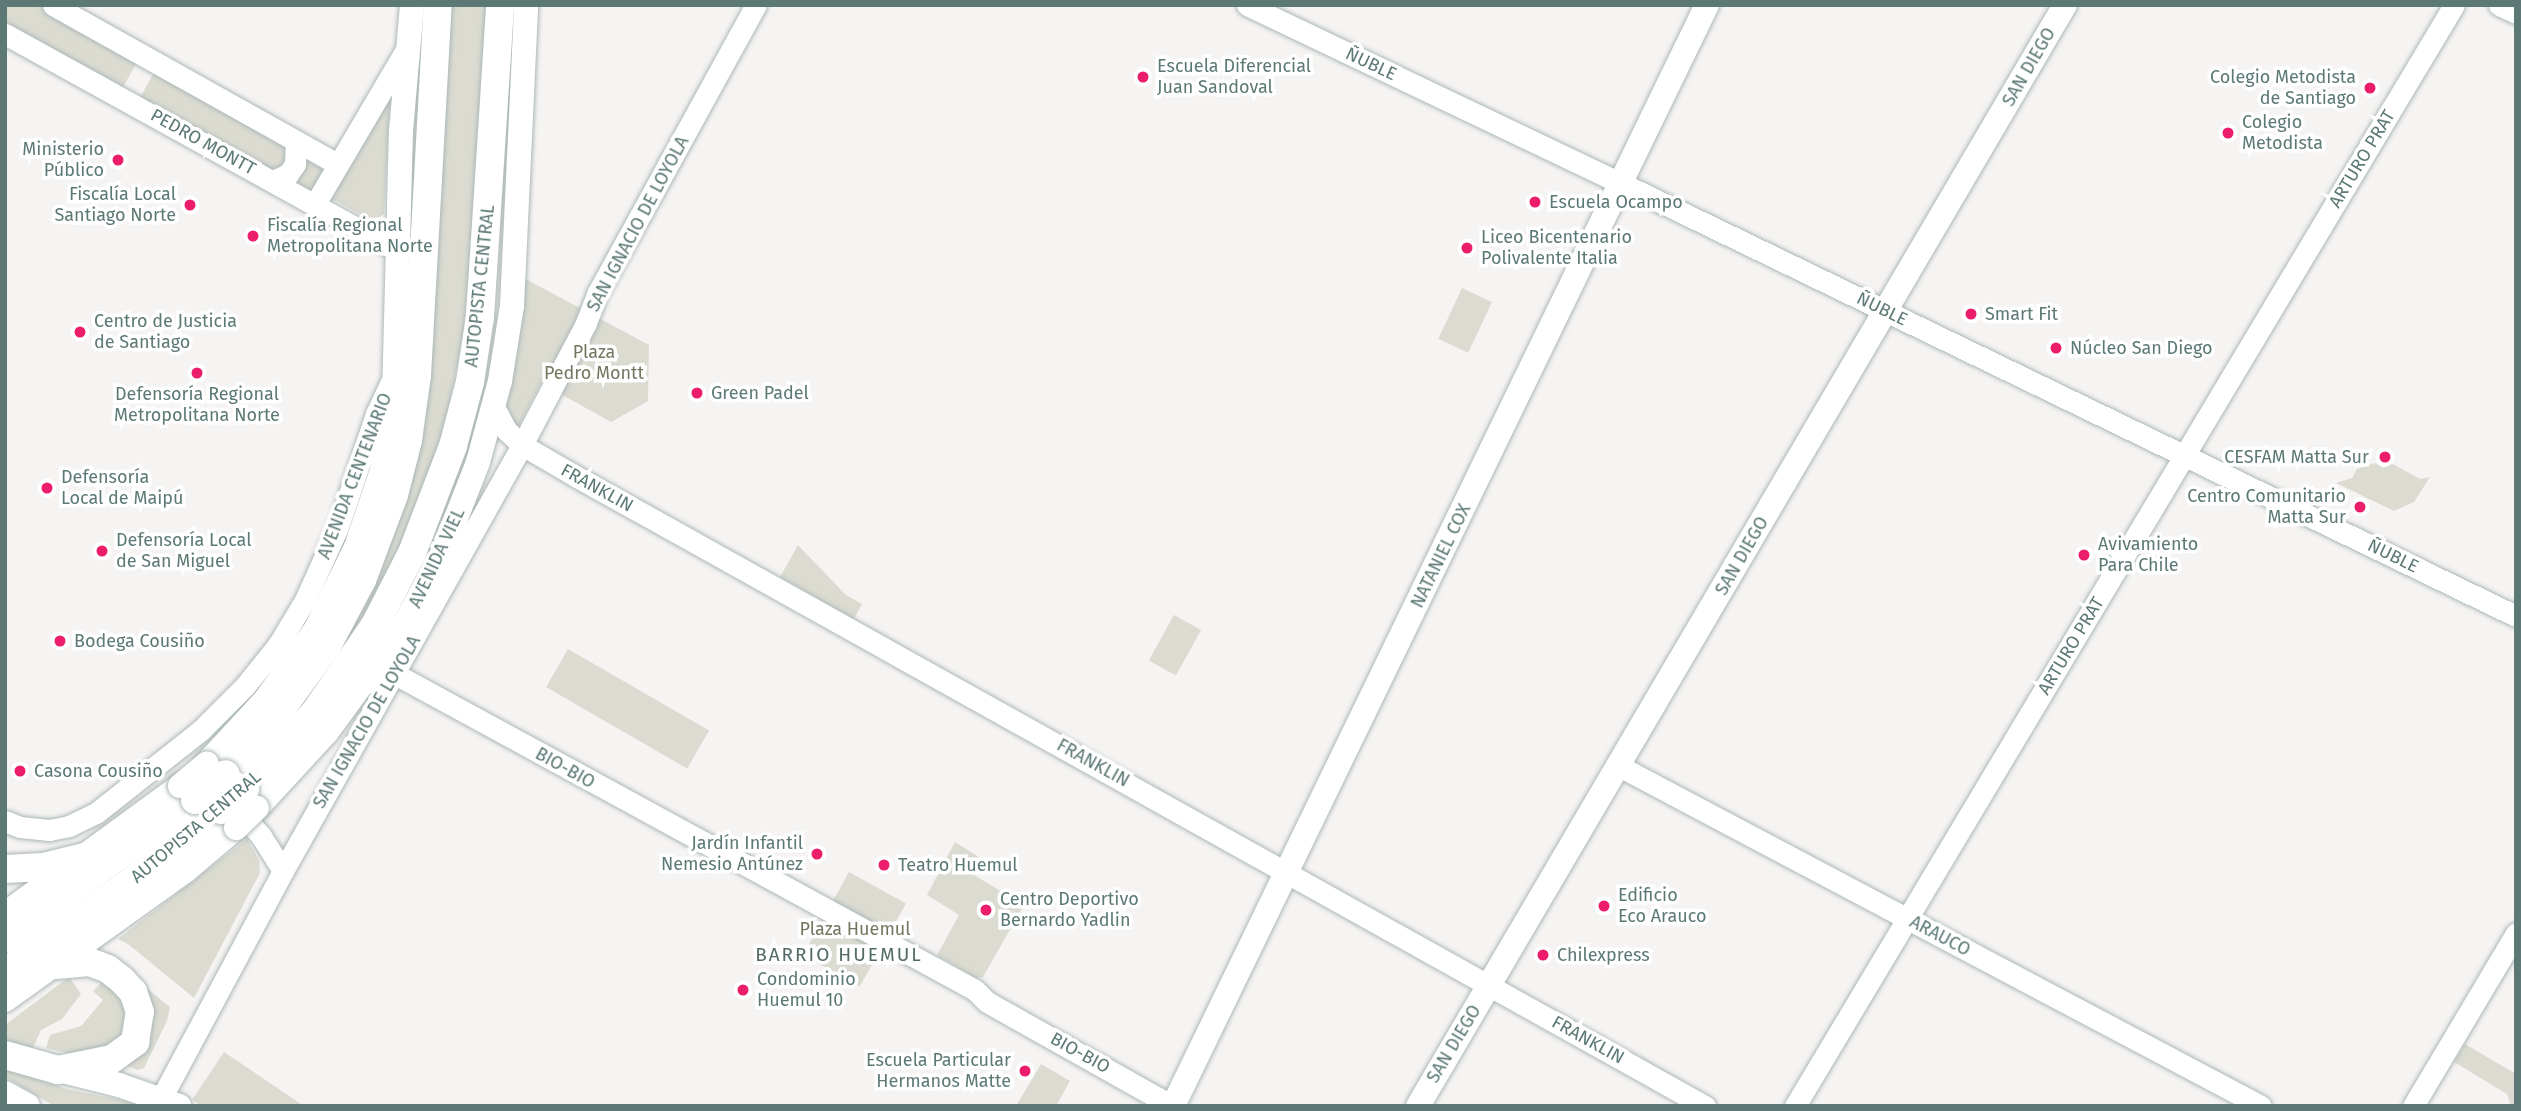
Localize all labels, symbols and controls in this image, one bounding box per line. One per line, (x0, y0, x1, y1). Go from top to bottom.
street label: SAN DIEGO (1998, 24, 2060, 110)
street label: ÑUBLE (1342, 43, 1400, 85)
place label: Escuela Diferencial Juan Sandoval (1157, 56, 1311, 98)
place label: Colegio Metodista de Santiago (2210, 67, 2356, 110)
marker: Escuela Diferencial Juan Sandoval (1135, 69, 1151, 85)
marker: Colegio Metodista de Santiago (2362, 80, 2378, 96)
street label: PEDRO MONTT (147, 104, 259, 180)
street label: ARTURO PRAT (2324, 106, 2400, 212)
place label: Colegio Metodista (2242, 112, 2323, 154)
marker: Colegio Metodista (2220, 125, 2236, 141)
street label: SAN IGNACIO DE LOYOLA (582, 132, 694, 316)
place label: Ministerio Público (22, 139, 104, 182)
marker: Ministerio Público (110, 152, 126, 168)
place label: Fiscalía Local Santiago Norte (55, 184, 176, 227)
place label: Escuela Ocampo (1549, 191, 1683, 213)
marker: Escuela Ocampo (1527, 194, 1543, 210)
marker: Fiscalía Local Santiago Norte (182, 197, 198, 213)
street label: AUTOPISTA CENTRAL (461, 204, 499, 368)
place label: Fiscalía Regional Metropolitana Norte (267, 215, 433, 258)
place label: Liceo Bicentenario Polivalente Italia (1481, 227, 1632, 270)
marker: Fiscalía Regional Metropolitana Norte (245, 228, 261, 244)
marker: Liceo Bicentenario Polivalente Italia (1459, 240, 1475, 256)
street label: ÑUBLE (1853, 288, 1911, 330)
place label: Smart Fit (1985, 303, 2058, 325)
marker: Smart Fit (1963, 306, 1979, 322)
place label: Centro de Justicia de Santiago (94, 311, 237, 354)
marker: Centro de Justicia de Santiago (72, 324, 88, 340)
place label: Núcleo San Diego (2070, 337, 2213, 359)
marker: Núcleo San Diego (2048, 340, 2064, 356)
park label: Plaza Pedro Montt (544, 342, 644, 384)
marker: Defensoría Regional Metropolitana Norte (189, 365, 205, 381)
place label: Green Padel (711, 382, 809, 404)
place label: Defensoría Regional Metropolitana Norte (114, 384, 280, 426)
marker: Green Padel (689, 385, 705, 401)
street label: AVENIDA CENTENARIO (313, 390, 397, 562)
place label: CESFAM Matta Sur (2224, 446, 2369, 468)
marker: CESFAM Matta Sur (2375, 447, 2395, 467)
street label: FRANKLIN (557, 459, 637, 517)
place label: Defensoría Local de Maipú (61, 467, 183, 510)
marker: Defensoría Local de Maipú (39, 480, 55, 496)
place label: Centro Comunitario Matta Sur (2187, 486, 2346, 528)
marker: Centro Comunitario Matta Sur (2352, 499, 2368, 515)
street label: NATANIEL COX (1407, 500, 1475, 612)
street label: AVENIDA VIEL (404, 505, 470, 611)
street label: SAN DIEGO (1711, 513, 1773, 599)
place label: Defensoría Local de San Miguel (116, 530, 251, 572)
place label: Avivamiento Para Chile (2098, 534, 2198, 576)
street label: ÑUBLE (2364, 535, 2422, 577)
marker: Defensoría Local de San Miguel (94, 543, 110, 559)
marker: Avivamiento Para Chile (2076, 547, 2092, 563)
street label: ARTURO PRAT (2033, 593, 2109, 699)
place label: Bodega Cousiño (74, 630, 205, 652)
street label: SAN IGNACIO DE LOYOLA (309, 632, 425, 812)
marker: Bodega Cousiño (52, 633, 68, 649)
street label: FRANKLIN (1053, 734, 1133, 792)
street label: BIO-BIO (531, 743, 599, 793)
place label: Casona Cousiño (34, 760, 163, 782)
marker: Casona Cousiño (12, 763, 28, 779)
street label: AUTOPISTA CENTRAL (126, 766, 266, 888)
place label: Jardín Infantil Nemesio Antúnez (661, 833, 803, 876)
marker: Jardín Infantil Nemesio Antúnez (809, 846, 825, 862)
place label: Teatro Huemul (898, 854, 1018, 876)
marker: Teatro Huemul (876, 857, 892, 873)
place label: Edificio Eco Arauco (1618, 885, 1706, 928)
place label: Centro Deportivo Bernardo Yadlin (1000, 889, 1139, 932)
marker: Edificio Eco Arauco (1596, 898, 1612, 914)
marker: Centro Deportivo Bernardo Yadlin (978, 902, 994, 918)
street label: ARAUCO (1906, 911, 1974, 961)
park label: Plaza Huemul (799, 918, 911, 940)
district label: BARRIO HUEMUL (757, 944, 921, 966)
place label: Chilexpress (1557, 944, 1650, 966)
marker: Chilexpress (1535, 947, 1551, 963)
place label: Condominio Huemul 10 (757, 969, 856, 1012)
marker: Condominio Huemul 10 (735, 982, 751, 998)
street label: SAN DIEGO (1422, 1001, 1486, 1087)
street label: FRANKLIN (1548, 1011, 1628, 1069)
street label: BIO-BIO (1046, 1028, 1114, 1078)
place label: Escuela Particular Hermanos Matte (866, 1050, 1011, 1092)
marker: Escuela Particular Hermanos Matte (1017, 1063, 1033, 1079)

